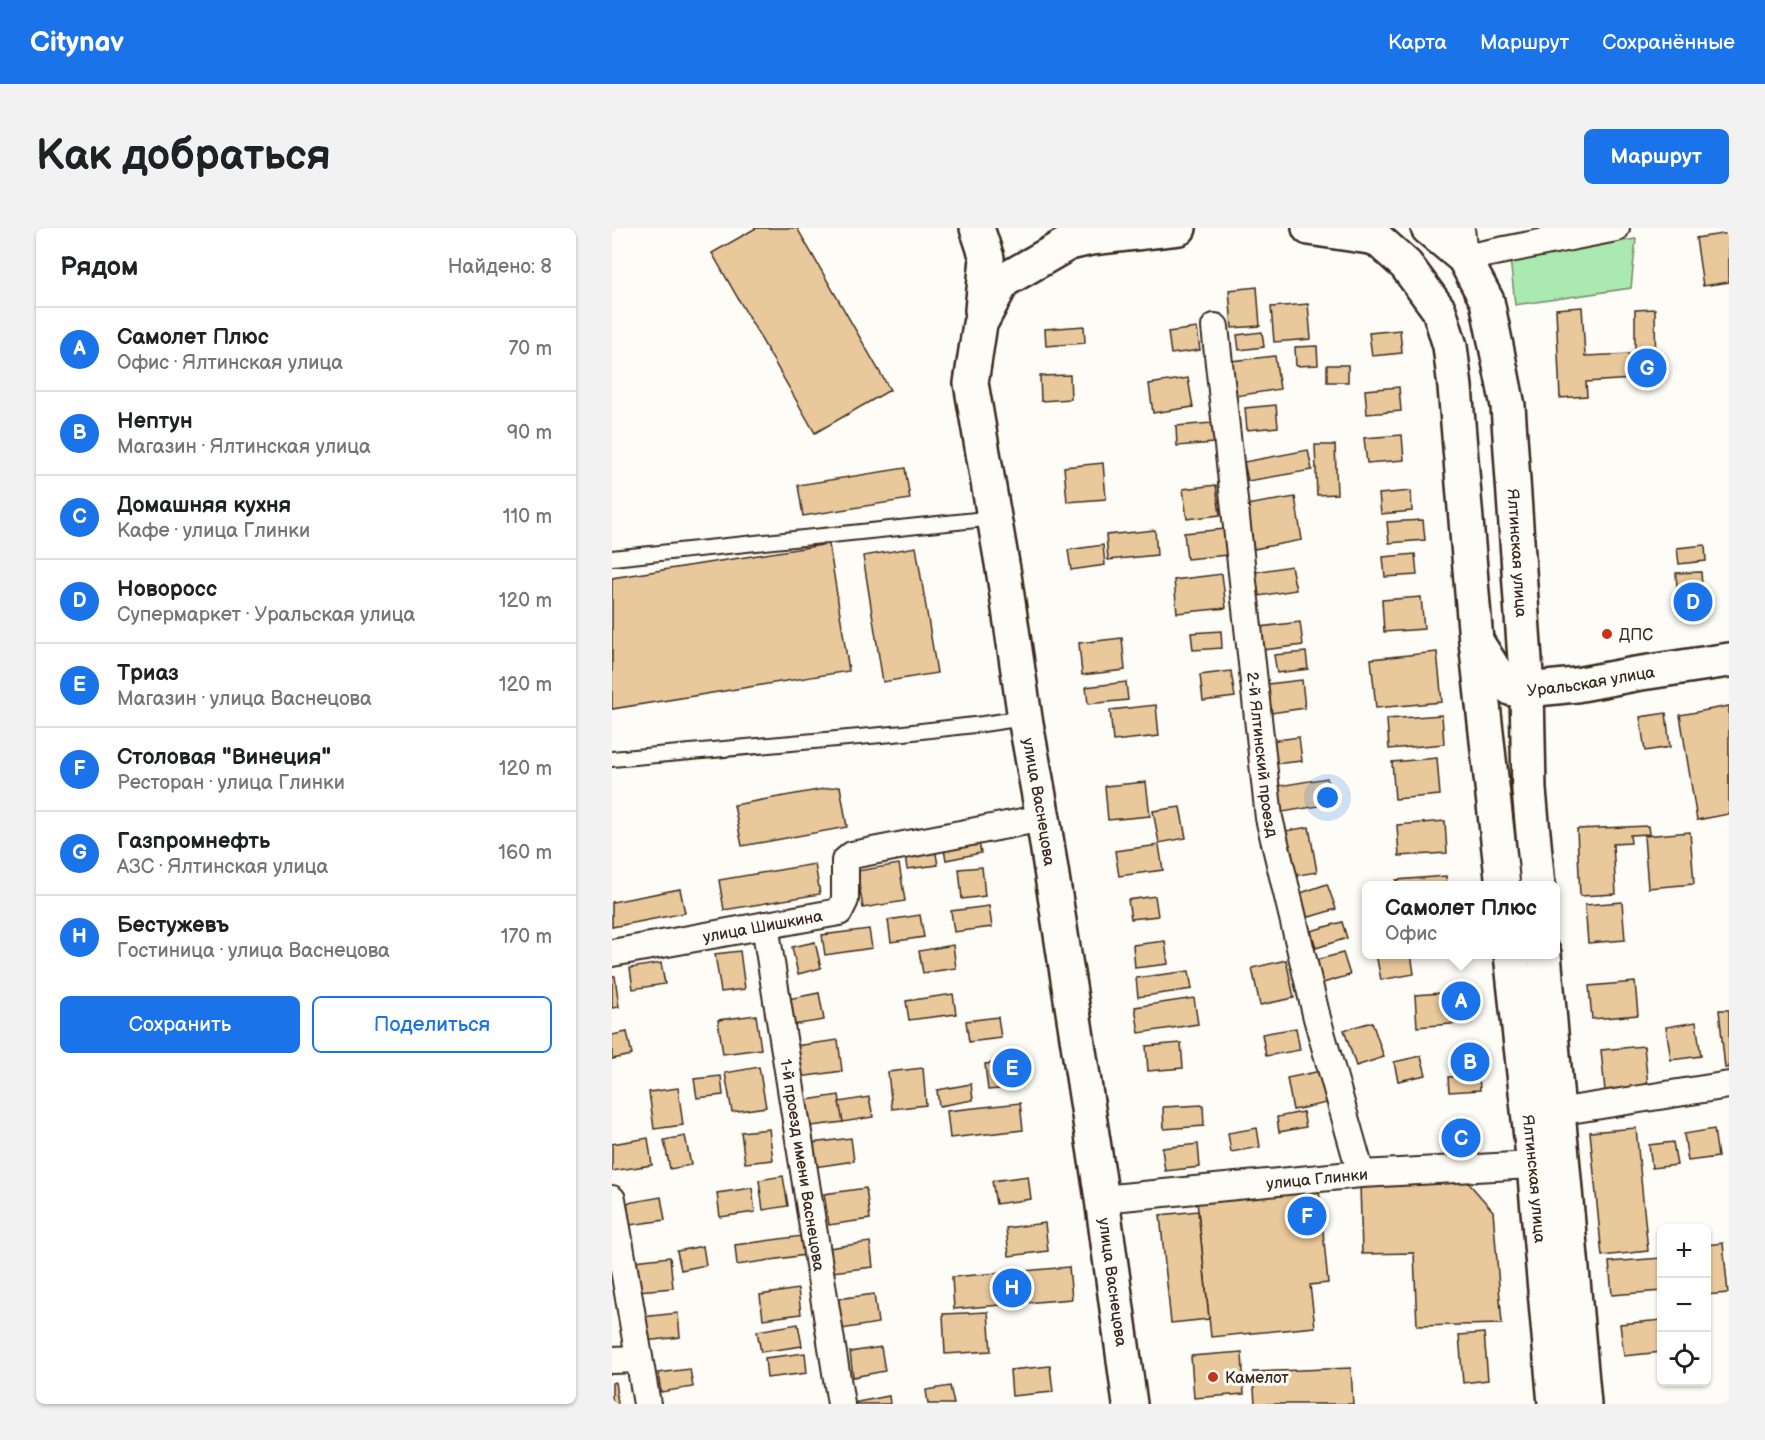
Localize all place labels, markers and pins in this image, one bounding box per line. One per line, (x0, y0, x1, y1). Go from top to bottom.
pin: G (1628, 346, 1666, 390)
pin: D (1674, 580, 1712, 625)
place label: ДПС (1619, 626, 1653, 645)
marker: ДПС (1600, 627, 1614, 641)
pin: A (1442, 978, 1480, 1024)
pin: B (1450, 1040, 1490, 1084)
pin: E (992, 1046, 1032, 1090)
pin: C (1442, 1116, 1480, 1160)
pin: F (1288, 1194, 1326, 1238)
pin: H (992, 1266, 1032, 1310)
place label: Камелот (1225, 1369, 1289, 1388)
marker: Камелот (1206, 1370, 1220, 1384)

